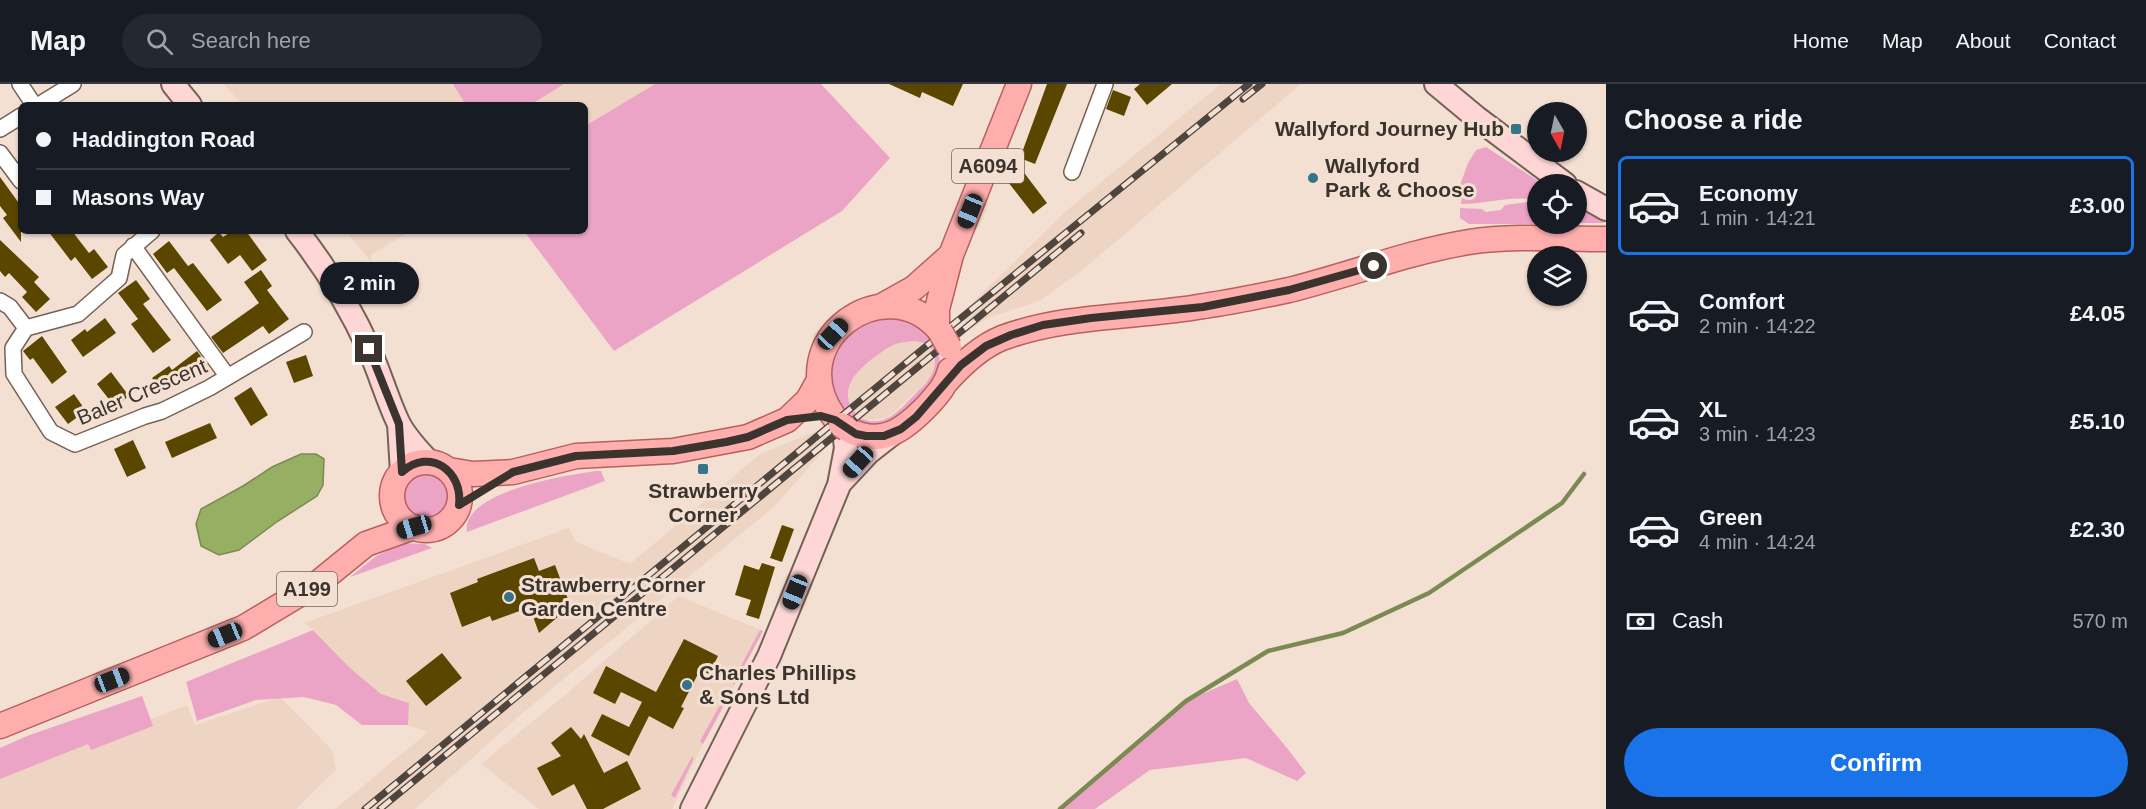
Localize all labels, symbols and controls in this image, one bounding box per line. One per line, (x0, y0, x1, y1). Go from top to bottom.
search box (122, 14, 542, 68)
text: Map (30, 25, 86, 56)
icon: search (143, 25, 176, 58)
text: Search here (191, 28, 311, 53)
text: Home (1793, 29, 1849, 52)
text: Map (1882, 29, 1923, 52)
text: About (1956, 29, 2011, 52)
text: Contact (2044, 29, 2116, 52)
north arrow (1527, 102, 1587, 162)
map controls (1527, 102, 1587, 306)
text: Choose a ride (1624, 105, 1803, 135)
place label: Wallyford Journey Hub (1275, 117, 1504, 140)
marker: Wallyford Journey Hub (1509, 122, 1523, 136)
text: Haddington Road (72, 127, 255, 152)
road number: A6094 (952, 149, 1024, 183)
place label: Wallyford Park & Choose (1325, 154, 1474, 201)
marker: Wallyford Park & Choose (1306, 171, 1320, 185)
button: locate (1527, 174, 1587, 234)
icon: car (1627, 179, 1681, 233)
text: Economy (1699, 181, 1798, 206)
text: Masons Way (72, 185, 204, 210)
car (955, 191, 985, 231)
text: £3.00 (2070, 193, 2125, 218)
text: 1 min · 14:21 (1699, 207, 1816, 229)
button: layers (1527, 246, 1587, 306)
route start (1360, 252, 1387, 279)
callout: 2 min (320, 262, 418, 304)
text: 2 min (343, 272, 396, 294)
icon: car (1627, 287, 1681, 341)
text: Comfort (1699, 289, 1785, 314)
text: £4.05 (2070, 301, 2125, 326)
car (814, 315, 852, 353)
text: 2 min · 14:22 (1699, 315, 1816, 337)
route end (355, 335, 382, 362)
street label: Baler Crescent (73, 354, 210, 429)
icon: car (1627, 395, 1681, 449)
text: XL (1699, 397, 1727, 422)
text: £5.10 (2070, 409, 2125, 434)
text: 3 min · 14:23 (1699, 423, 1816, 445)
car (839, 443, 877, 481)
marker: Strawberry Corner (696, 462, 710, 476)
place label: Strawberry Corner (648, 479, 758, 526)
icon: car (1627, 503, 1681, 557)
text: Green (1699, 505, 1763, 530)
car (394, 513, 434, 541)
text: £2.30 (2070, 517, 2125, 542)
text: 4 min · 14:24 (1699, 531, 1816, 553)
road number: A199 (277, 572, 337, 606)
car (780, 572, 810, 612)
place label: Strawberry Corner Garden Centre (521, 573, 705, 620)
marker: Strawberry Corner Garden Centre (502, 590, 516, 604)
icon: cash (1624, 605, 1657, 638)
text: Cash (1672, 608, 1723, 633)
text: 570 m (2072, 610, 2128, 632)
car (205, 620, 245, 650)
place label: Charles Phillips & Sons Ltd (699, 661, 857, 708)
car (92, 665, 132, 695)
marker: Charles Phillips & Sons Ltd (680, 678, 694, 692)
button: Confirm (1624, 728, 2128, 797)

